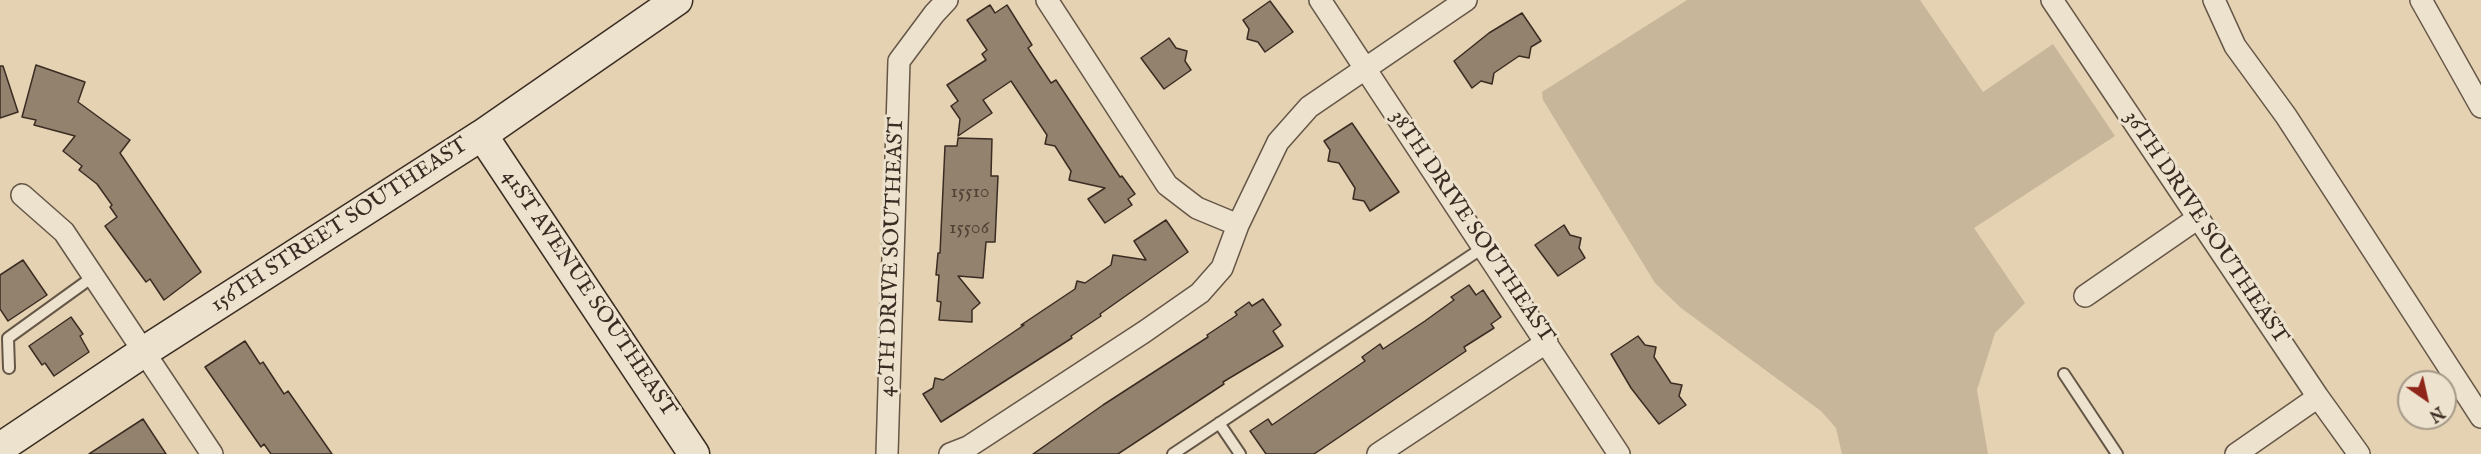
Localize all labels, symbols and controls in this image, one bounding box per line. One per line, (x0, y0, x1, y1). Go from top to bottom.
street label: 38TH DRIVE SOUTHEAST (1383, 106, 1559, 348)
street label: 36TH DRIVE SOUTHEAST (2117, 106, 2293, 350)
street label: 40TH DRIVE SOUTHEAST (875, 117, 911, 397)
street label: 156TH STREET SOUTHEAST (207, 133, 473, 319)
street label: 41ST AVENUE SOUTHEAST (495, 165, 681, 423)
house number: 15510 (950, 181, 990, 205)
house number: 15506 (949, 217, 989, 241)
north arrow (2397, 370, 2457, 430)
text: N (2425, 401, 2447, 425)

